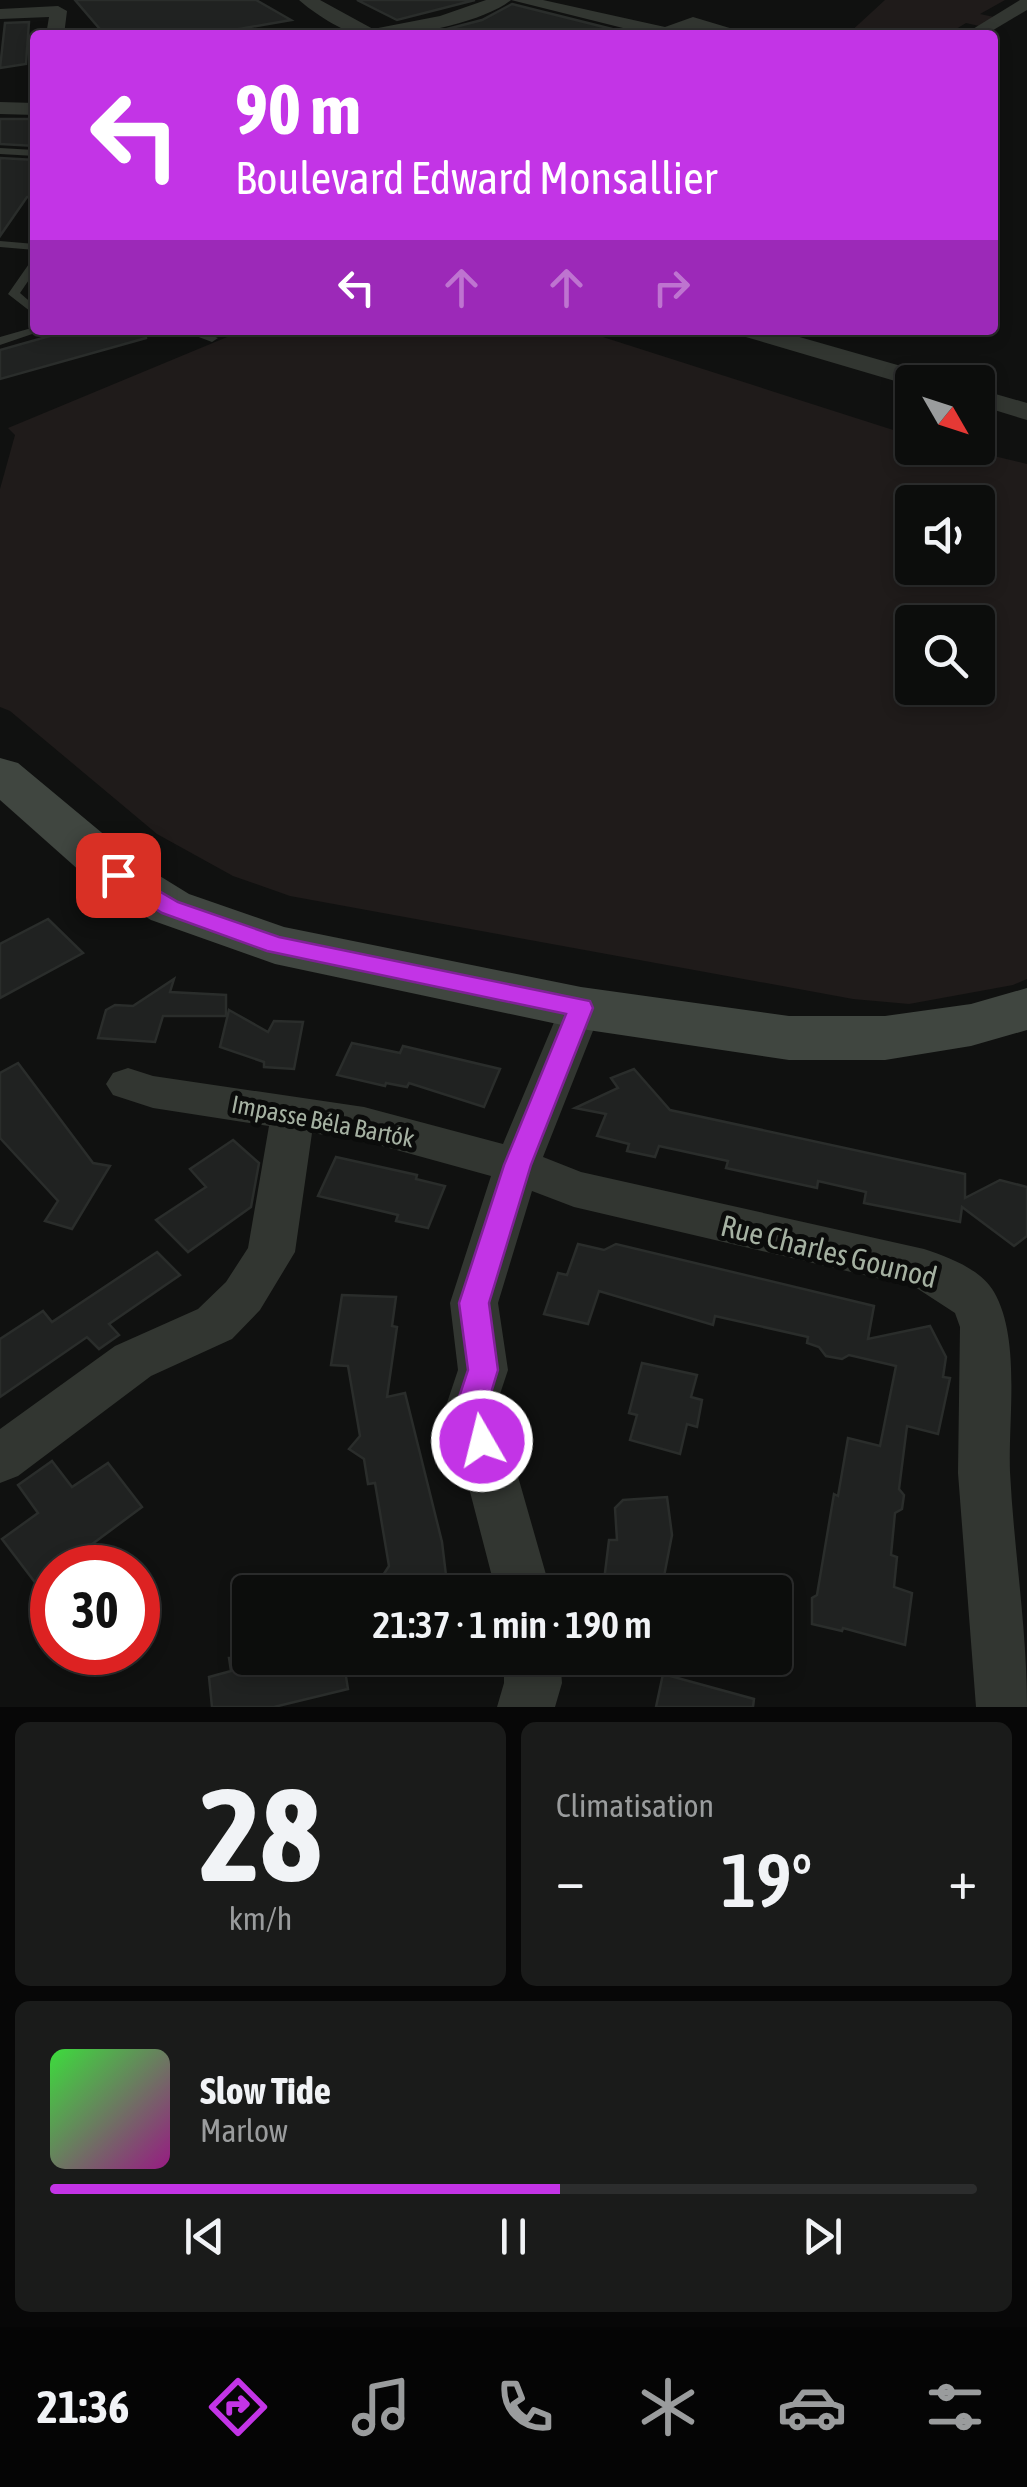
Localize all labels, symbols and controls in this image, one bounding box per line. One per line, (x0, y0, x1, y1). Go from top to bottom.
text: 90 m (235, 69, 361, 149)
icon: left (70, 70, 200, 200)
text: Boulevard Edward Monsallier (235, 152, 717, 204)
icon: left (329, 260, 384, 315)
icon: ahead (434, 260, 489, 315)
icon: ahead (539, 260, 594, 315)
icon: right (644, 260, 699, 315)
north arrow (895, 365, 995, 465)
map controls (895, 365, 995, 705)
button: sound (895, 485, 995, 585)
button: search (895, 605, 995, 705)
pin (76, 833, 161, 918)
icon: arrive (91, 848, 146, 903)
street label: Impasse Béla Bartók (229, 1090, 417, 1152)
street label: Rue Charles Gounod (717, 1208, 941, 1294)
position arrow (430, 1389, 534, 1493)
speed limit sign: 30 (30, 1545, 160, 1675)
text: 21:37 · 1 min · 190 m (372, 1603, 652, 1646)
text: 28 (199, 1760, 322, 1909)
text: Climatisation (556, 1787, 714, 1824)
text: 19° (721, 1837, 812, 1923)
text: − (556, 1848, 585, 1911)
text: + (948, 1848, 977, 1911)
text: km/h (229, 1900, 292, 1937)
text: Slow Tide (200, 2069, 331, 2112)
text: Marlow (200, 2112, 288, 2149)
icon: previous (177, 2209, 232, 2264)
icon: pause (486, 2209, 541, 2264)
icon: next (795, 2209, 850, 2264)
icon: directions (203, 2372, 273, 2442)
icon: music (346, 2372, 416, 2442)
icon: phone (490, 2372, 560, 2442)
icon: climate (633, 2372, 703, 2442)
icon: car (777, 2372, 847, 2442)
icon: filters (920, 2372, 990, 2442)
text: 21:36 (37, 2381, 129, 2433)

